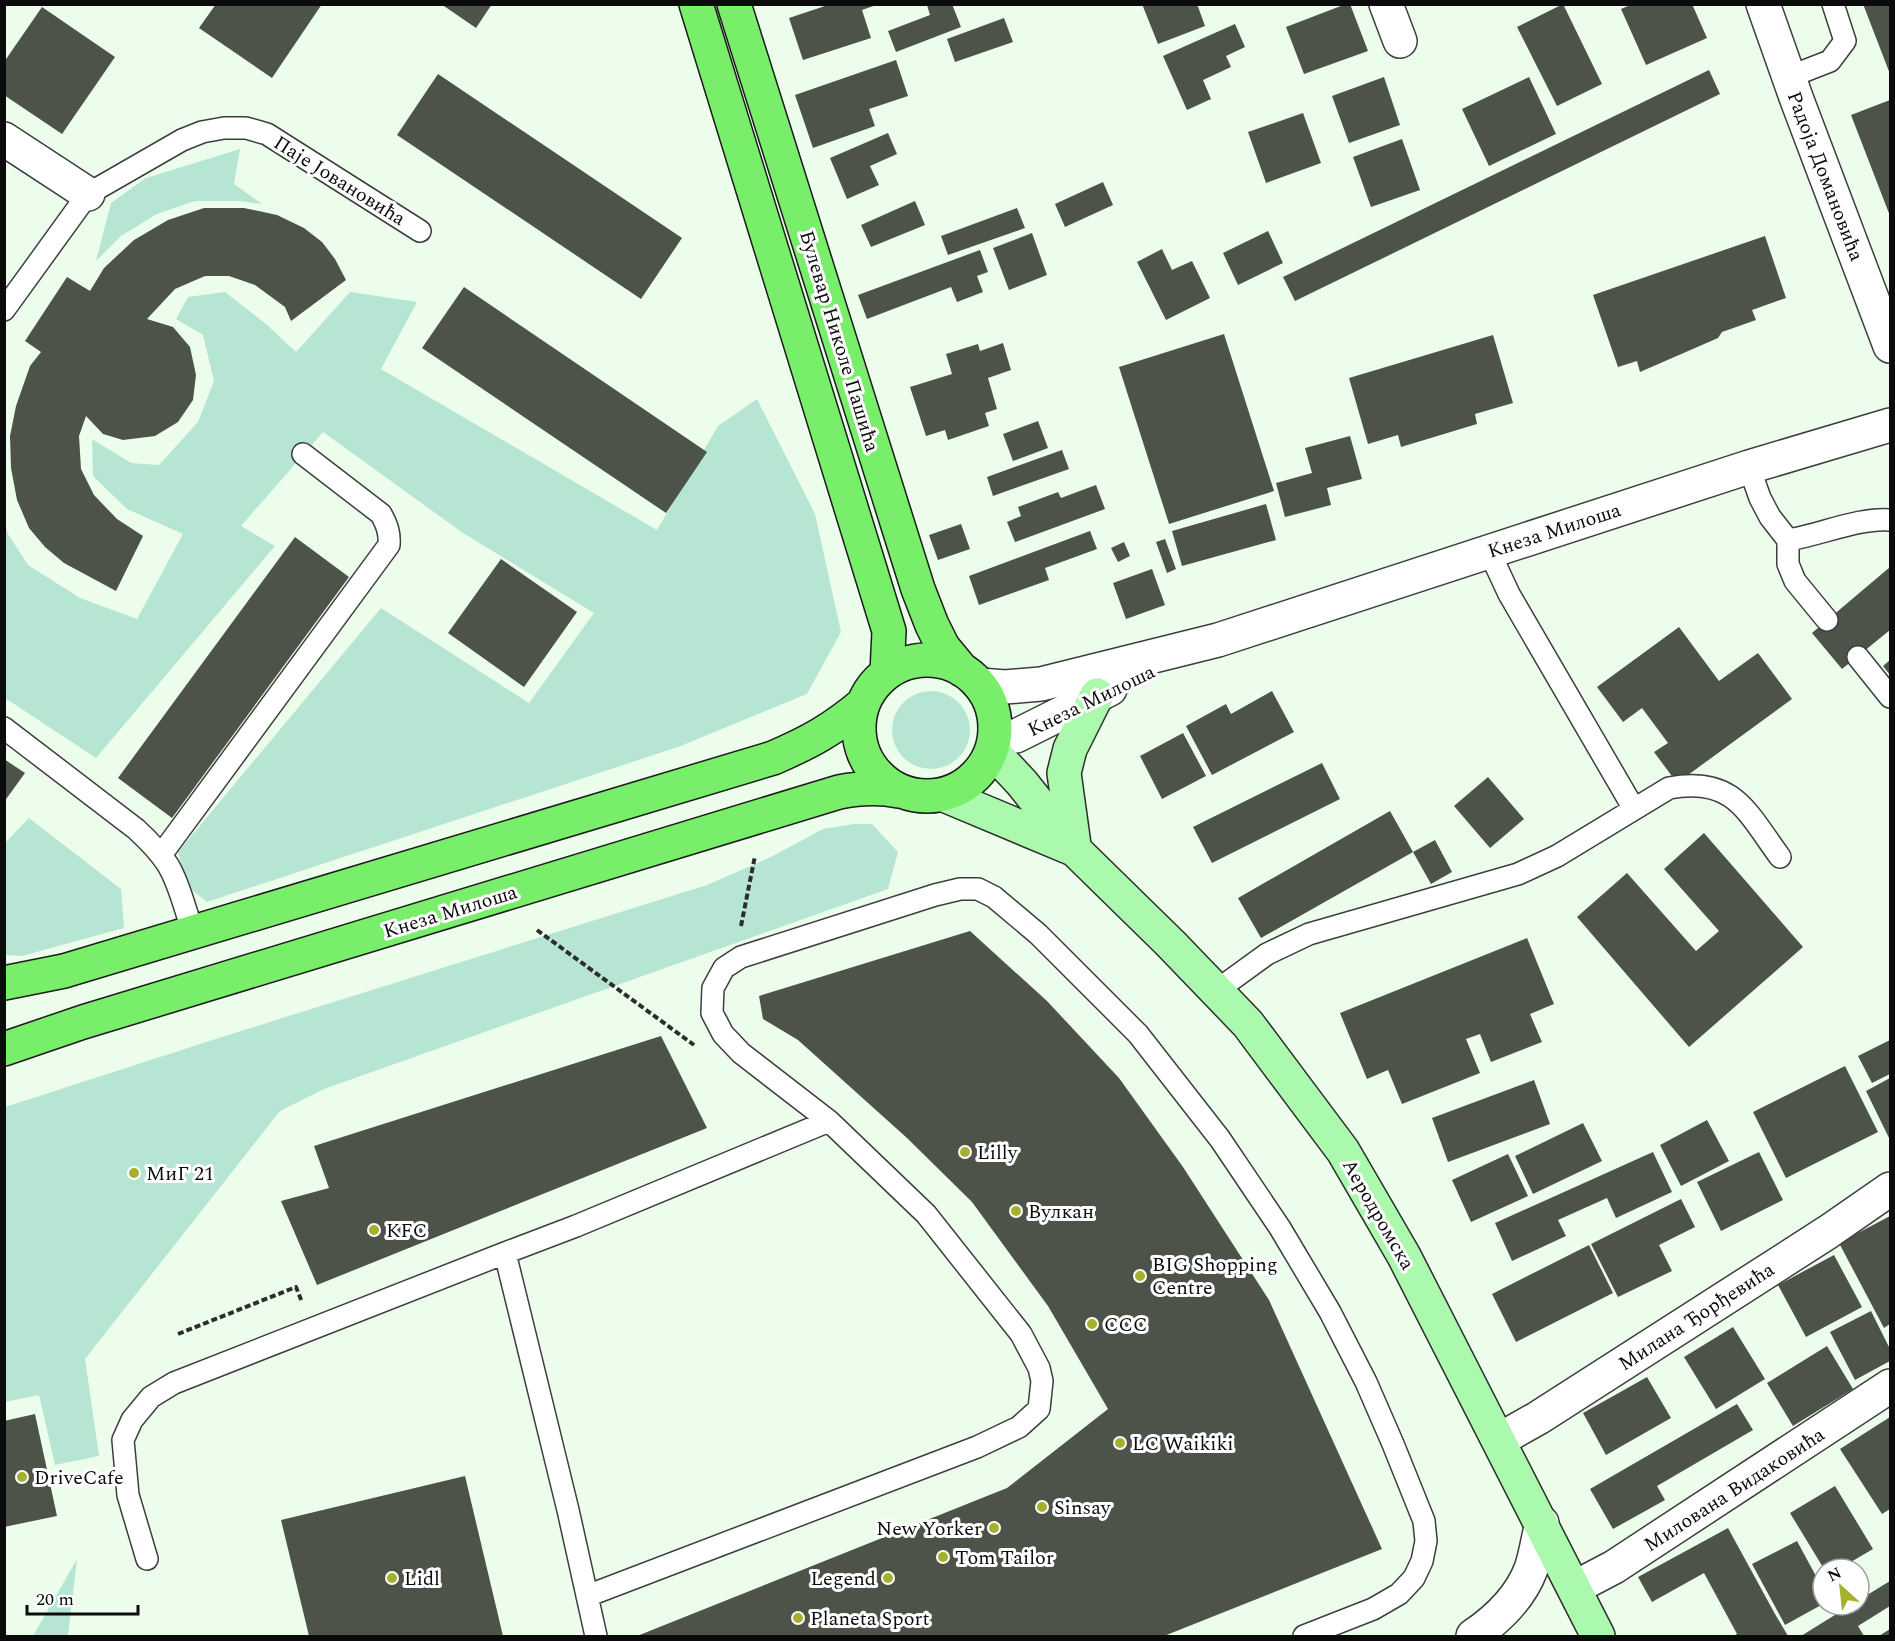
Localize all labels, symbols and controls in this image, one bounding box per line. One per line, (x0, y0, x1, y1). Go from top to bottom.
street label: Радоја Домановића (1779, 87, 1871, 266)
street label: Паје Јовановића (268, 128, 412, 234)
street label: Булевар Николе Пашића (791, 227, 887, 456)
street label: Кнеза Милоша (1484, 495, 1625, 567)
street label: Кнеза Милоша (1023, 657, 1161, 745)
street label: Кнеза Милоша (380, 877, 521, 947)
place label: Lilly (977, 1138, 1019, 1168)
marker: Lilly (958, 1145, 972, 1159)
street label: Аеродромска (1334, 1153, 1422, 1276)
place label: МиГ 21 (146, 1159, 214, 1189)
marker: МиГ 21 (127, 1166, 141, 1180)
place label: Вулкан (1028, 1197, 1094, 1227)
marker: Вулкан (1009, 1204, 1023, 1218)
place label: KFC (386, 1216, 427, 1246)
marker: KFC (367, 1223, 381, 1237)
place label: BIG Shopping Centre (1152, 1250, 1278, 1303)
street label: Милана Ђорђевића (1613, 1255, 1781, 1379)
marker: BIG Shopping Centre (1133, 1269, 1147, 1283)
place label: CCC (1104, 1310, 1148, 1340)
marker: CCC (1085, 1317, 1099, 1331)
street label: Милована Видаковића (1638, 1420, 1831, 1560)
place label: LC Waikiki (1132, 1429, 1233, 1459)
marker: LC Waikiki (1113, 1436, 1127, 1450)
place label: DriveCafe (34, 1463, 124, 1493)
marker: DriveCafe (15, 1470, 29, 1484)
place label: Sinsay (1054, 1493, 1112, 1523)
marker: Sinsay (1035, 1500, 1049, 1514)
place label: New Yorker (876, 1514, 982, 1544)
marker: New Yorker (987, 1521, 1001, 1535)
place label: Tom Tailor (955, 1543, 1054, 1573)
marker: Tom Tailor (936, 1550, 950, 1564)
north arrow (1811, 1557, 1871, 1617)
text: N (1823, 1561, 1846, 1588)
place label: Lidl (404, 1564, 440, 1594)
place label: Legend (810, 1564, 876, 1594)
marker: Lidl (385, 1571, 399, 1585)
marker: Legend (881, 1571, 895, 1585)
scale bar (27, 1578, 138, 1616)
text: 20 m (36, 1586, 74, 1613)
place label: Planeta Sport (810, 1604, 929, 1634)
marker: Planeta Sport (791, 1611, 805, 1625)

